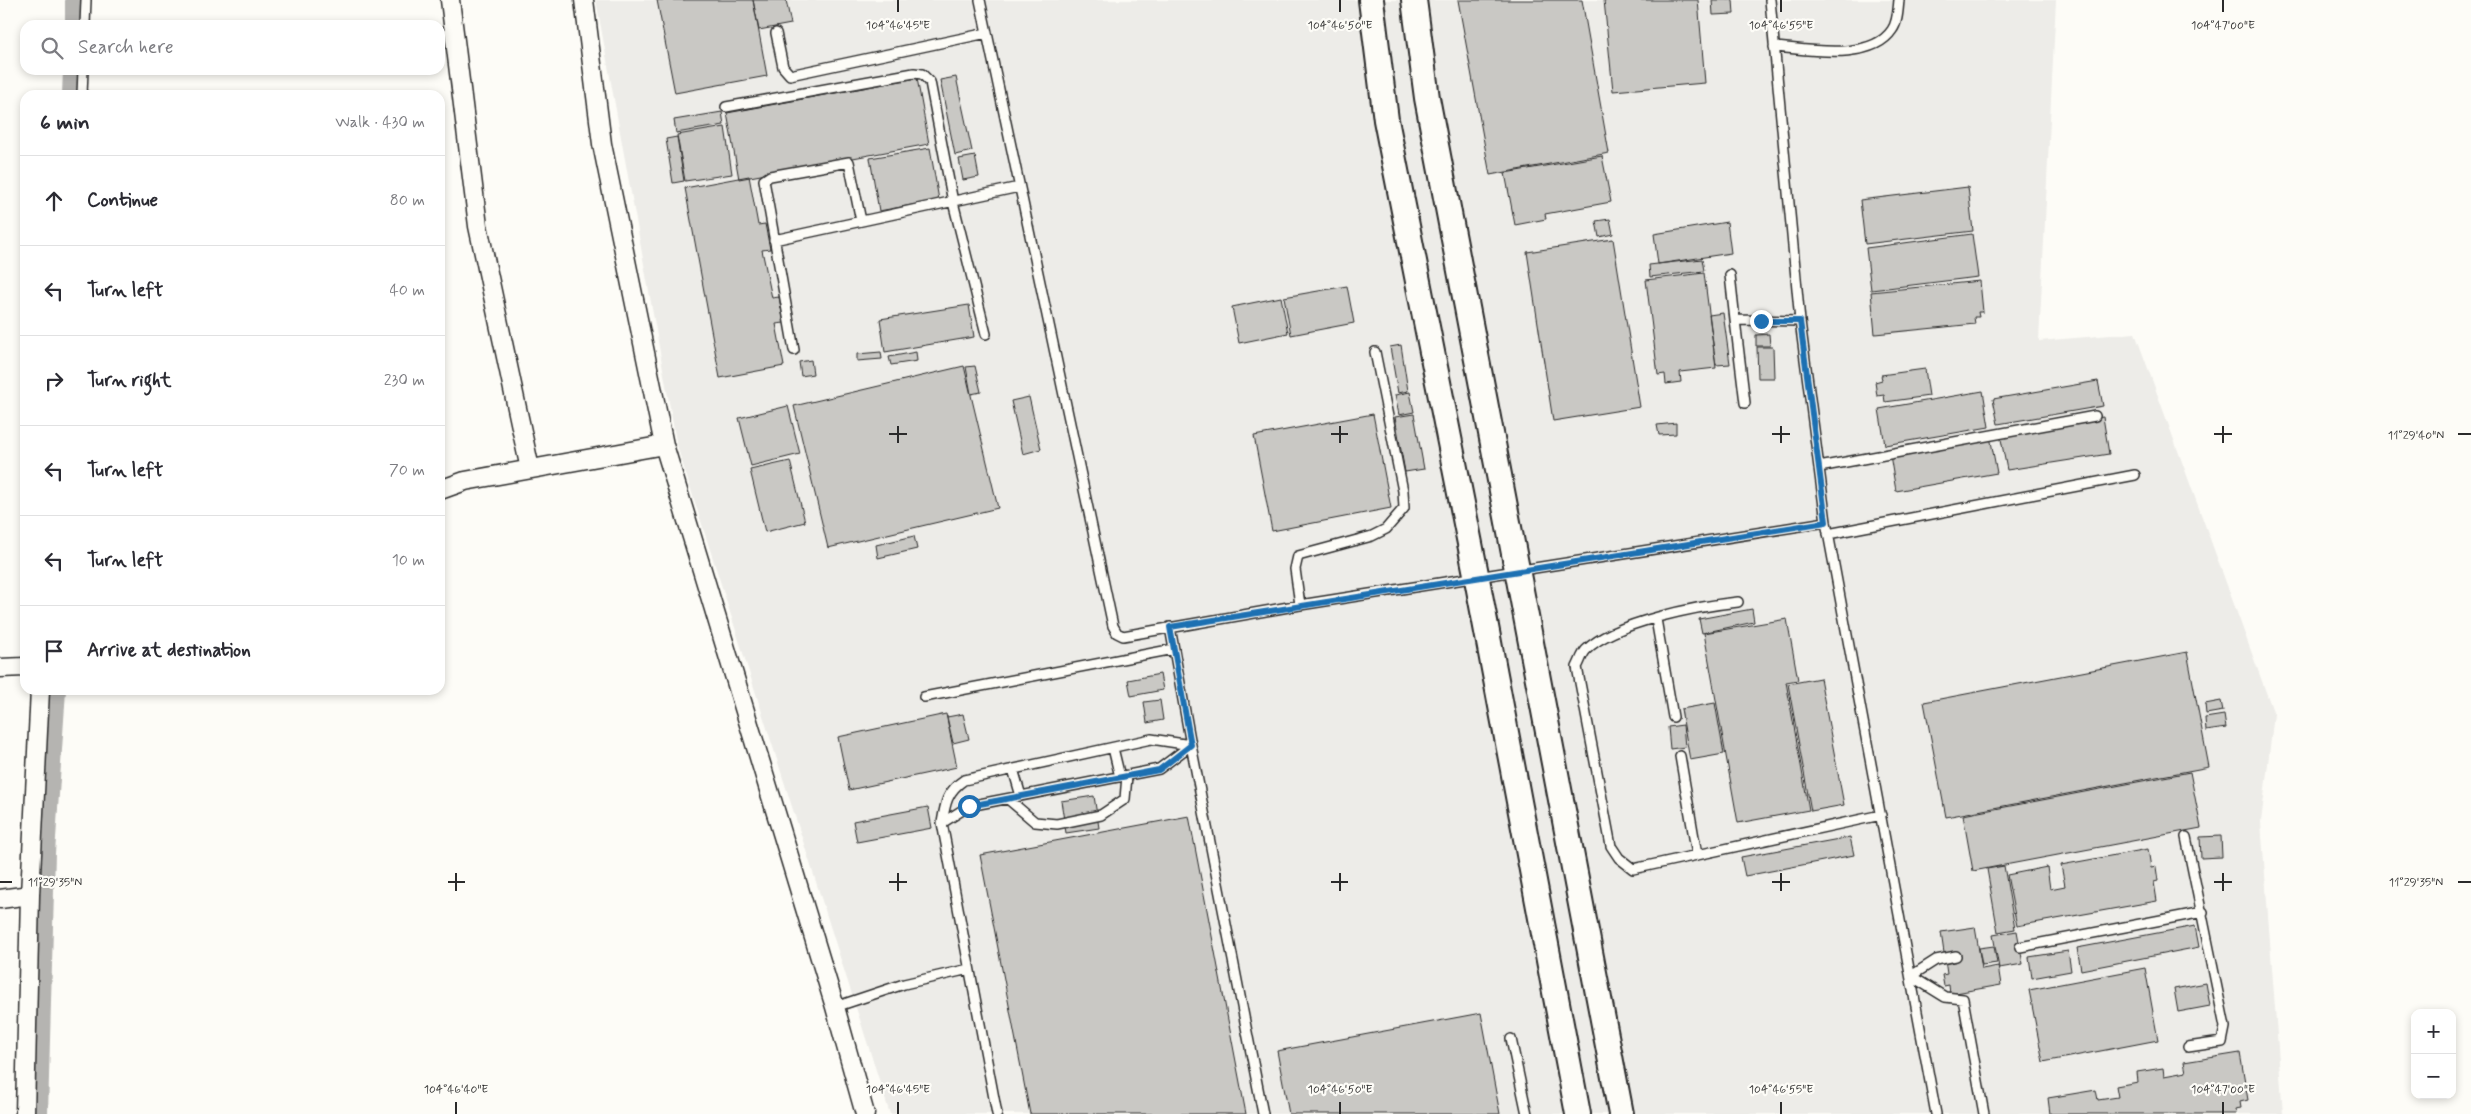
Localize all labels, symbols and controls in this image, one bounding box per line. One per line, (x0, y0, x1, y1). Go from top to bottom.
text: 104°46'45"E (866, 18, 930, 34)
text: 104°46'50"E (1308, 18, 1372, 34)
text: 104°46'55"E (1749, 18, 1813, 34)
text: 104°47'00"E (2191, 18, 2255, 34)
search box (20, 20, 445, 75)
icon: search (38, 34, 66, 62)
text: Search here (78, 35, 174, 60)
text: 6 min (40, 109, 90, 137)
text: Walk · 430 m (335, 112, 425, 133)
icon: ahead (40, 187, 68, 215)
text: Continue (87, 188, 158, 213)
text: 80 m (390, 190, 425, 211)
icon: left (40, 277, 68, 305)
text: Turn left (87, 278, 163, 303)
text: 40 m (389, 280, 425, 301)
route end (1750, 310, 1773, 333)
icon: right (40, 367, 68, 395)
text: Turn right (87, 368, 171, 393)
text: 230 m (384, 370, 425, 391)
text: 11°29'40"N (2388, 428, 2444, 444)
icon: left (40, 457, 68, 485)
text: Turn left (87, 458, 163, 483)
text: 70 m (389, 460, 425, 481)
icon: left (40, 547, 68, 575)
text: Turn left (87, 548, 163, 573)
text: 10 m (392, 550, 425, 571)
icon: arrive (40, 637, 68, 665)
text: Arrive at destination (87, 638, 251, 663)
route start (958, 795, 981, 818)
text: 11°29'35"N (28, 875, 82, 891)
text: 11°29'35"N (2389, 875, 2443, 891)
map controls (2411, 1009, 2456, 1099)
button: + (2411, 1009, 2456, 1054)
button: − (2411, 1054, 2456, 1099)
text: 104°46'40"E (424, 1082, 488, 1098)
text: 104°46'45"E (866, 1082, 930, 1098)
text: 104°46'50"E (1308, 1082, 1372, 1098)
text: 104°46'55"E (1749, 1082, 1813, 1098)
text: 104°47'00"E (2191, 1082, 2255, 1098)

